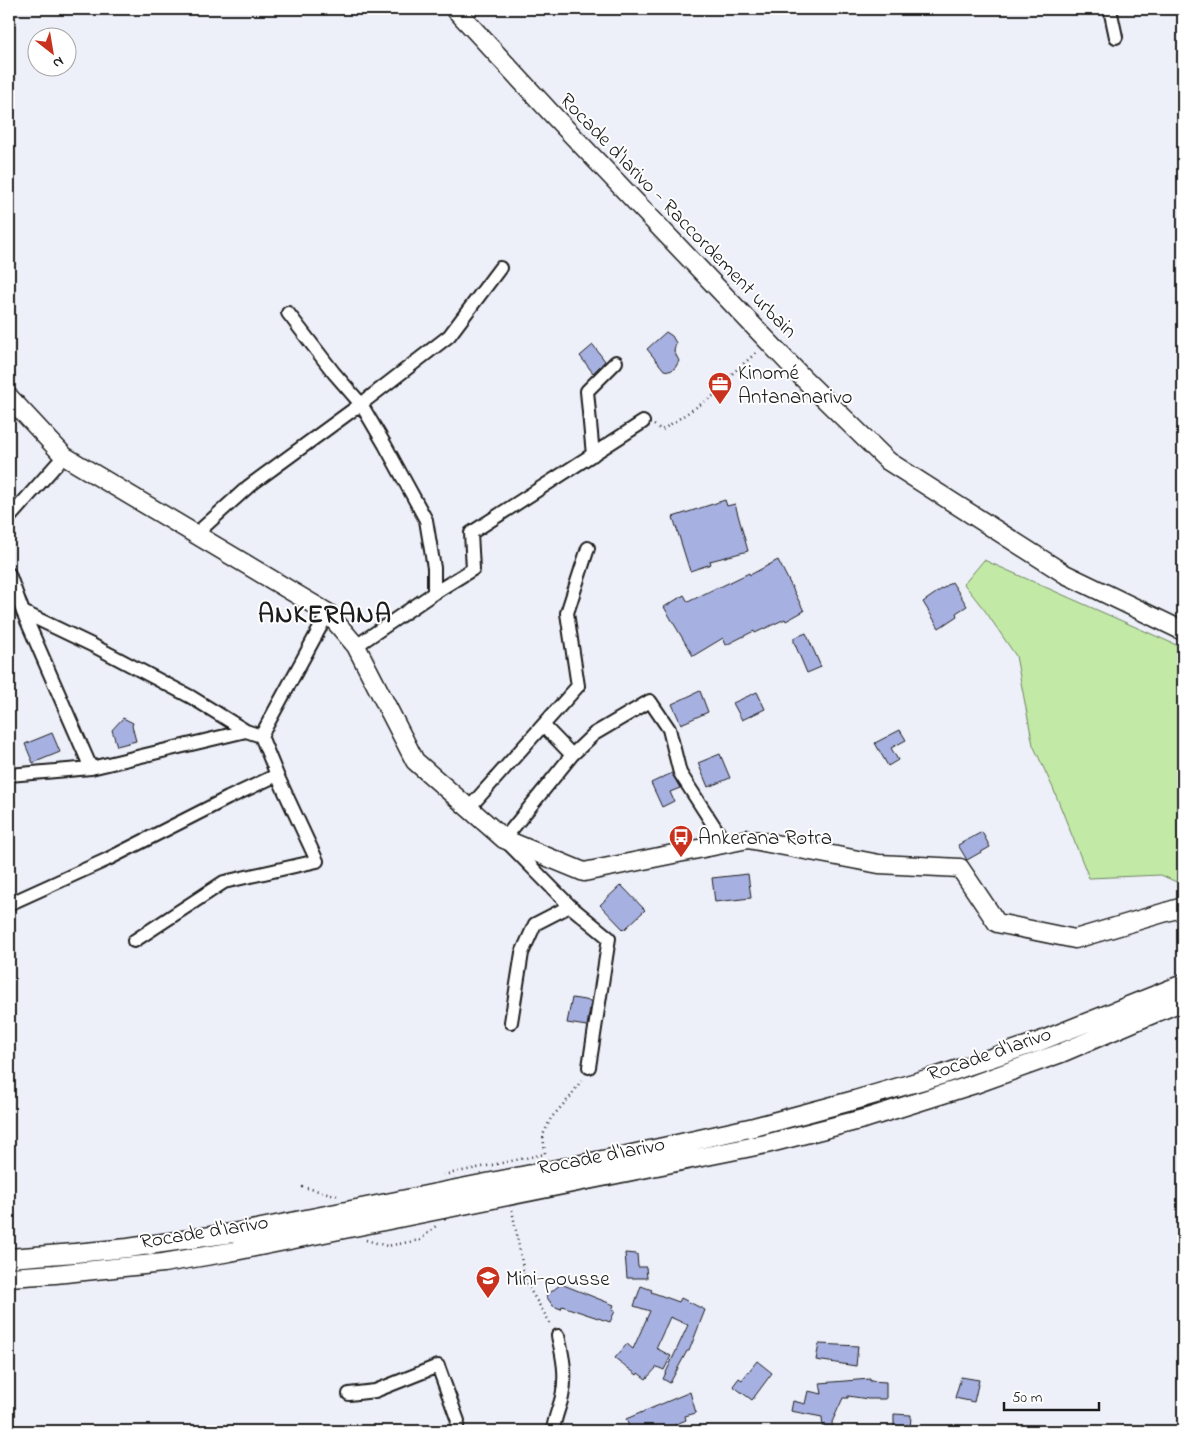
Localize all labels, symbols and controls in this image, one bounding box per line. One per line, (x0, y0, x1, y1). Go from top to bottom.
north arrow (28, 28, 78, 78)
text: N (48, 50, 67, 73)
street label: Rocade d'Iarivo - Raccordement urbain (552, 87, 803, 346)
place label: Kinomé Antananarivo (738, 359, 852, 413)
office icon: Kinomé Antananarivo (707, 371, 733, 405)
district label: ANKERANA (258, 597, 392, 635)
bus stop icon: Ankerana Rotra (668, 824, 694, 858)
place label: Ankerana Rotra (698, 824, 832, 854)
street label: Rocade d'Iarivo (924, 1020, 1056, 1090)
street label: Rocade d'Iarivo (535, 1130, 668, 1184)
street label: Rocade d'Iarivo (138, 1208, 271, 1258)
school or university icon: Mini-pousse (475, 1265, 501, 1299)
place label: Mini-pousse (506, 1265, 610, 1295)
scale bar (1004, 1380, 1100, 1412)
text: 50 m (1012, 1387, 1043, 1409)

